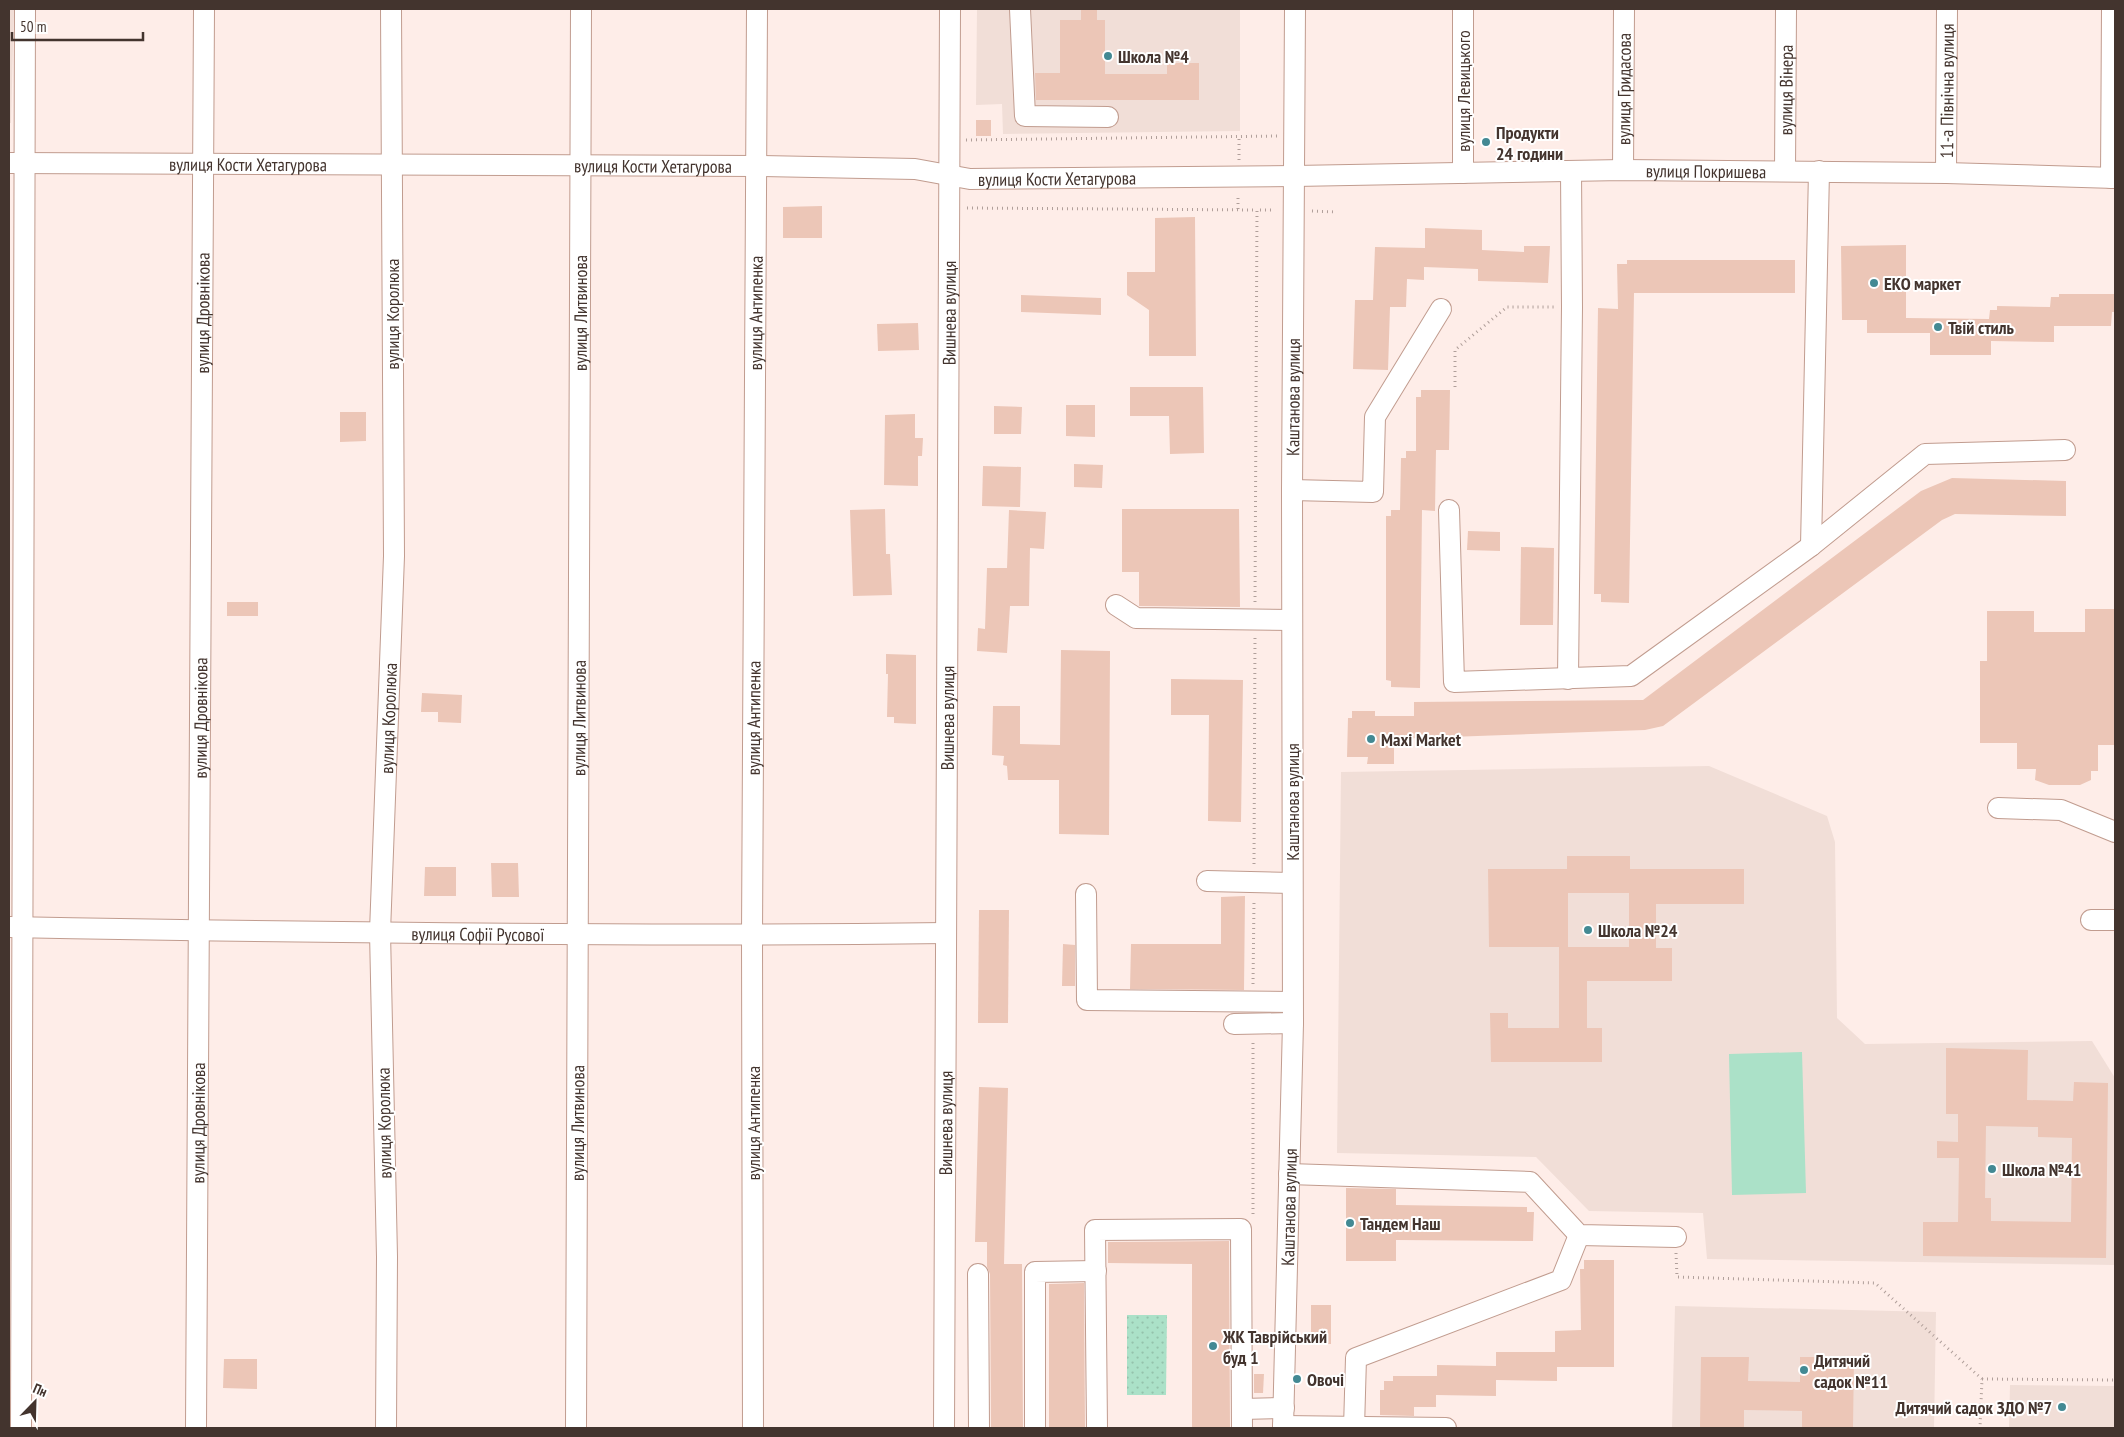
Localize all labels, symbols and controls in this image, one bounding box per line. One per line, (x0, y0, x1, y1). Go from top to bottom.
scale bar (12, 10, 144, 42)
text: 50 m (20, 17, 46, 36)
street label: 11-а Північна вулиця (1935, 23, 1958, 158)
street label: вулиця Левицького (1452, 30, 1475, 152)
street label: вулиця Гридасова (1612, 33, 1635, 145)
place label: Школа №4 (1118, 45, 1189, 68)
street label: вулиця Вінера (1774, 45, 1797, 135)
marker: Школа №4 (1102, 50, 1114, 62)
place label: Продукти 24 години (1496, 121, 1563, 165)
marker: Продукти 24 години (1480, 136, 1492, 148)
street label: вулиця Кости Хетагурова (169, 152, 327, 176)
street label: вулиця Кости Хетагурова (574, 154, 732, 177)
street label: вулиця Покришева (1646, 159, 1766, 183)
street label: вулиця Кости Хетагурова (978, 166, 1136, 190)
street label: вулиця Дровнікова (190, 252, 214, 374)
street label: вулиця Литвинова (568, 255, 592, 371)
street label: вулиця Антипенка (744, 256, 767, 370)
street label: вулиця Королюка (381, 258, 404, 370)
street label: Вишнева вулиця (937, 261, 960, 365)
place label: ЕКО маркет (1884, 272, 1961, 295)
marker: ЕКО маркет (1868, 277, 1880, 289)
place label: Твій стиль (1948, 316, 2014, 339)
marker: Твій стиль (1932, 321, 1944, 333)
street label: Каштанова вулиця (1281, 338, 1304, 456)
street label: вулиця Дровнікова (188, 657, 212, 779)
street label: вулиця Литвинова (567, 660, 590, 776)
street label: вулиця Антипенка (741, 661, 765, 775)
street label: вулиця Королюка (374, 662, 402, 774)
street label: Вишнева вулиця (935, 666, 959, 770)
place label: Maxi Market (1381, 728, 1462, 751)
marker: Maxi Market (1365, 733, 1377, 745)
street label: Каштанова вулиця (1281, 743, 1304, 861)
place label: Школа №24 (1598, 919, 1678, 942)
street label: вулиця Софії Русової (411, 922, 545, 946)
marker: Школа №24 (1582, 924, 1594, 936)
street label: вулиця Дровнікова (186, 1062, 210, 1184)
street label: вулиця Литвинова (565, 1065, 589, 1181)
street label: вулиця Антипенка (742, 1066, 765, 1180)
street label: вулиця Королюка (372, 1067, 396, 1179)
street label: Вишнева вулиця (934, 1071, 957, 1175)
street label: Каштанова вулиця (1276, 1148, 1301, 1266)
place label: Школа №41 (2002, 1158, 2081, 1181)
marker: Школа №41 (1986, 1163, 1998, 1175)
place label: Тандем Наш (1360, 1212, 1440, 1235)
marker: Тандем Наш (1344, 1217, 1356, 1229)
place label: ЖК Таврійський буд 1 (1222, 1325, 1327, 1369)
marker: ЖК Таврійський буд 1 (1207, 1340, 1219, 1352)
place label: Дитячий садок №11 (1814, 1349, 1888, 1393)
marker: Дитячий садок №11 (1798, 1364, 1810, 1376)
place label: Овочі (1307, 1368, 1344, 1391)
marker: Овочі (1291, 1373, 1303, 1385)
north arrow (10, 1377, 60, 1427)
text: Пн (30, 1379, 50, 1401)
place label: Дитячий садок ЗДО №7 (1896, 1396, 2052, 1419)
marker: Дитячий садок ЗДО №7 (2056, 1401, 2068, 1413)

